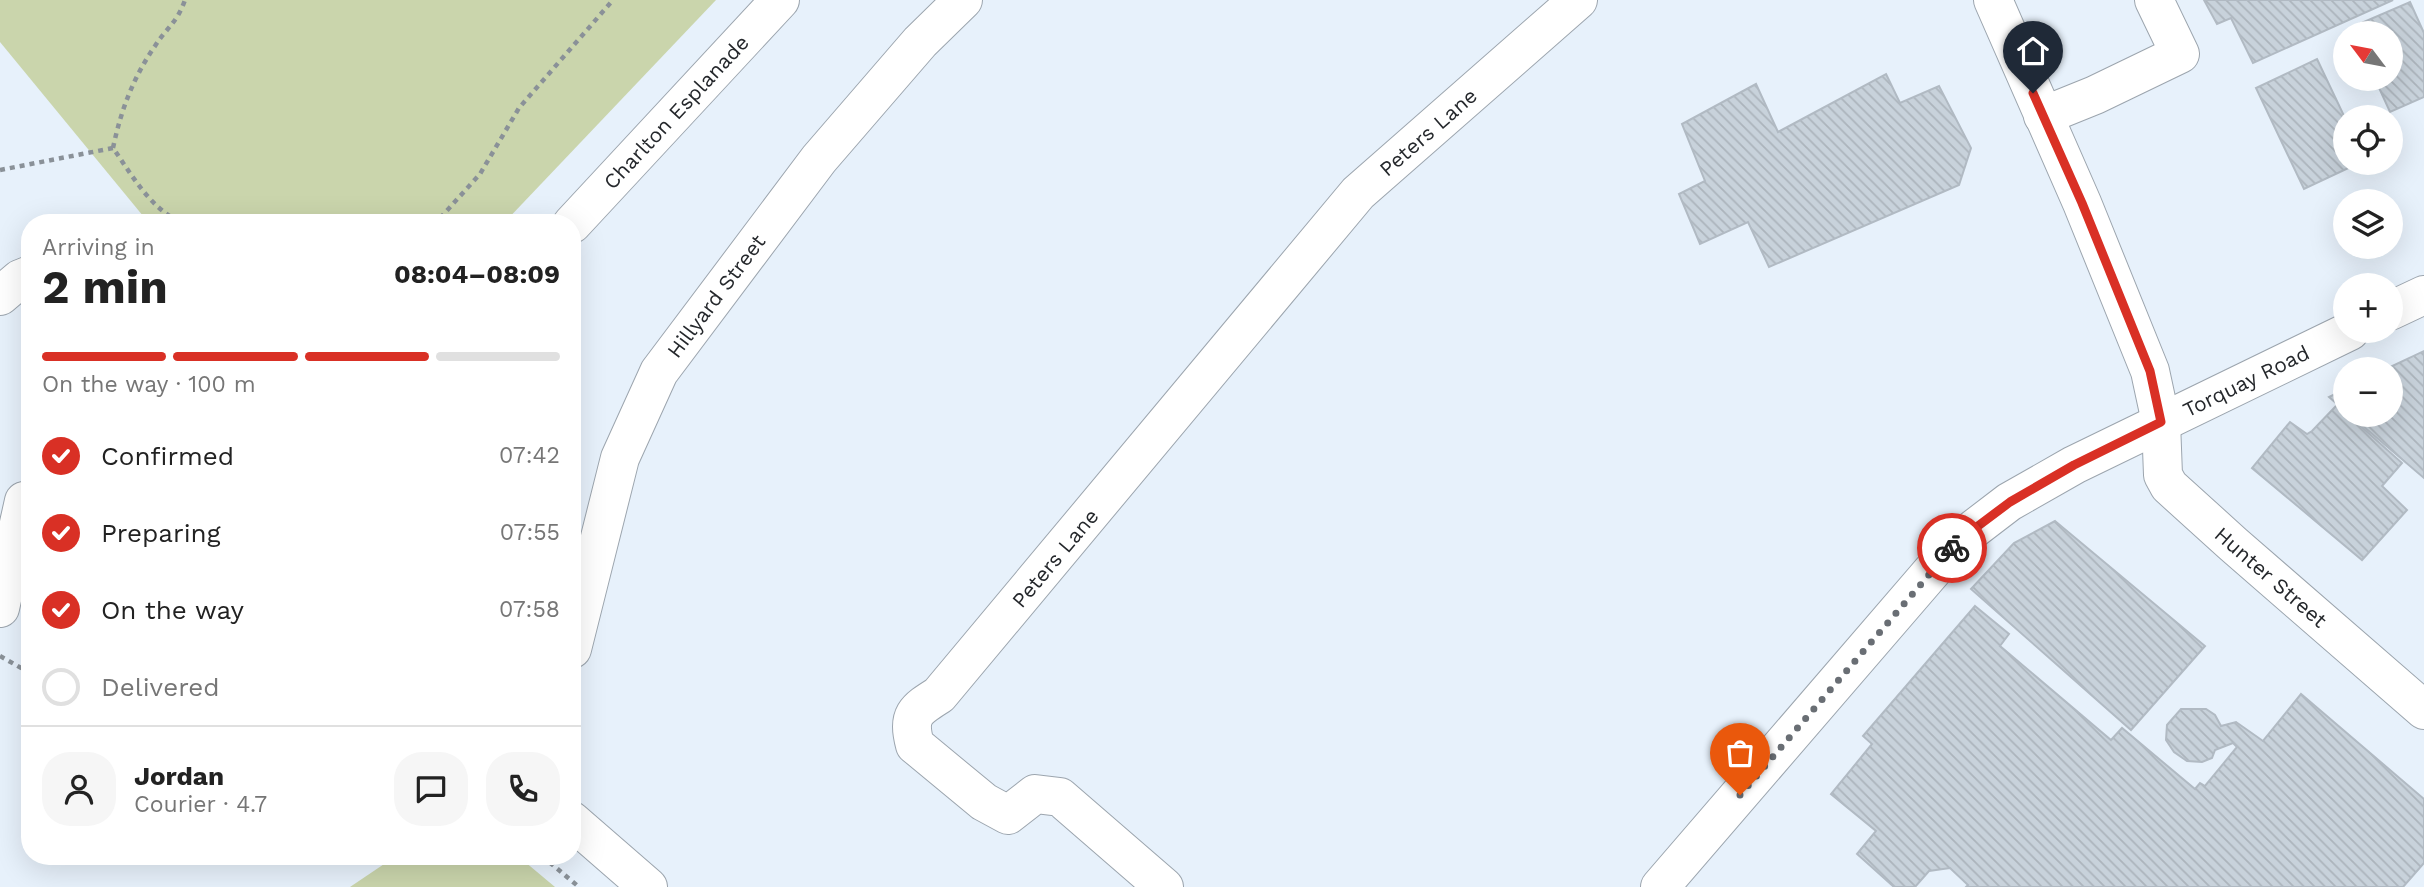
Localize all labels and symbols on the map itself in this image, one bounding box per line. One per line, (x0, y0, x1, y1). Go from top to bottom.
pin (2003, 21, 2063, 93)
north arrow (2333, 21, 2403, 91)
street label: Charlton Esplanade (598, 30, 754, 194)
street label: Peters Lane (1374, 83, 1482, 181)
street label: Hillyard Street (662, 229, 771, 362)
street label: Torquay Road (2179, 340, 2313, 422)
street label: Peters Lane (1006, 504, 1104, 612)
courier (1917, 513, 1987, 583)
street label: Hunter Street (2210, 521, 2332, 633)
pin (1710, 723, 1770, 795)

